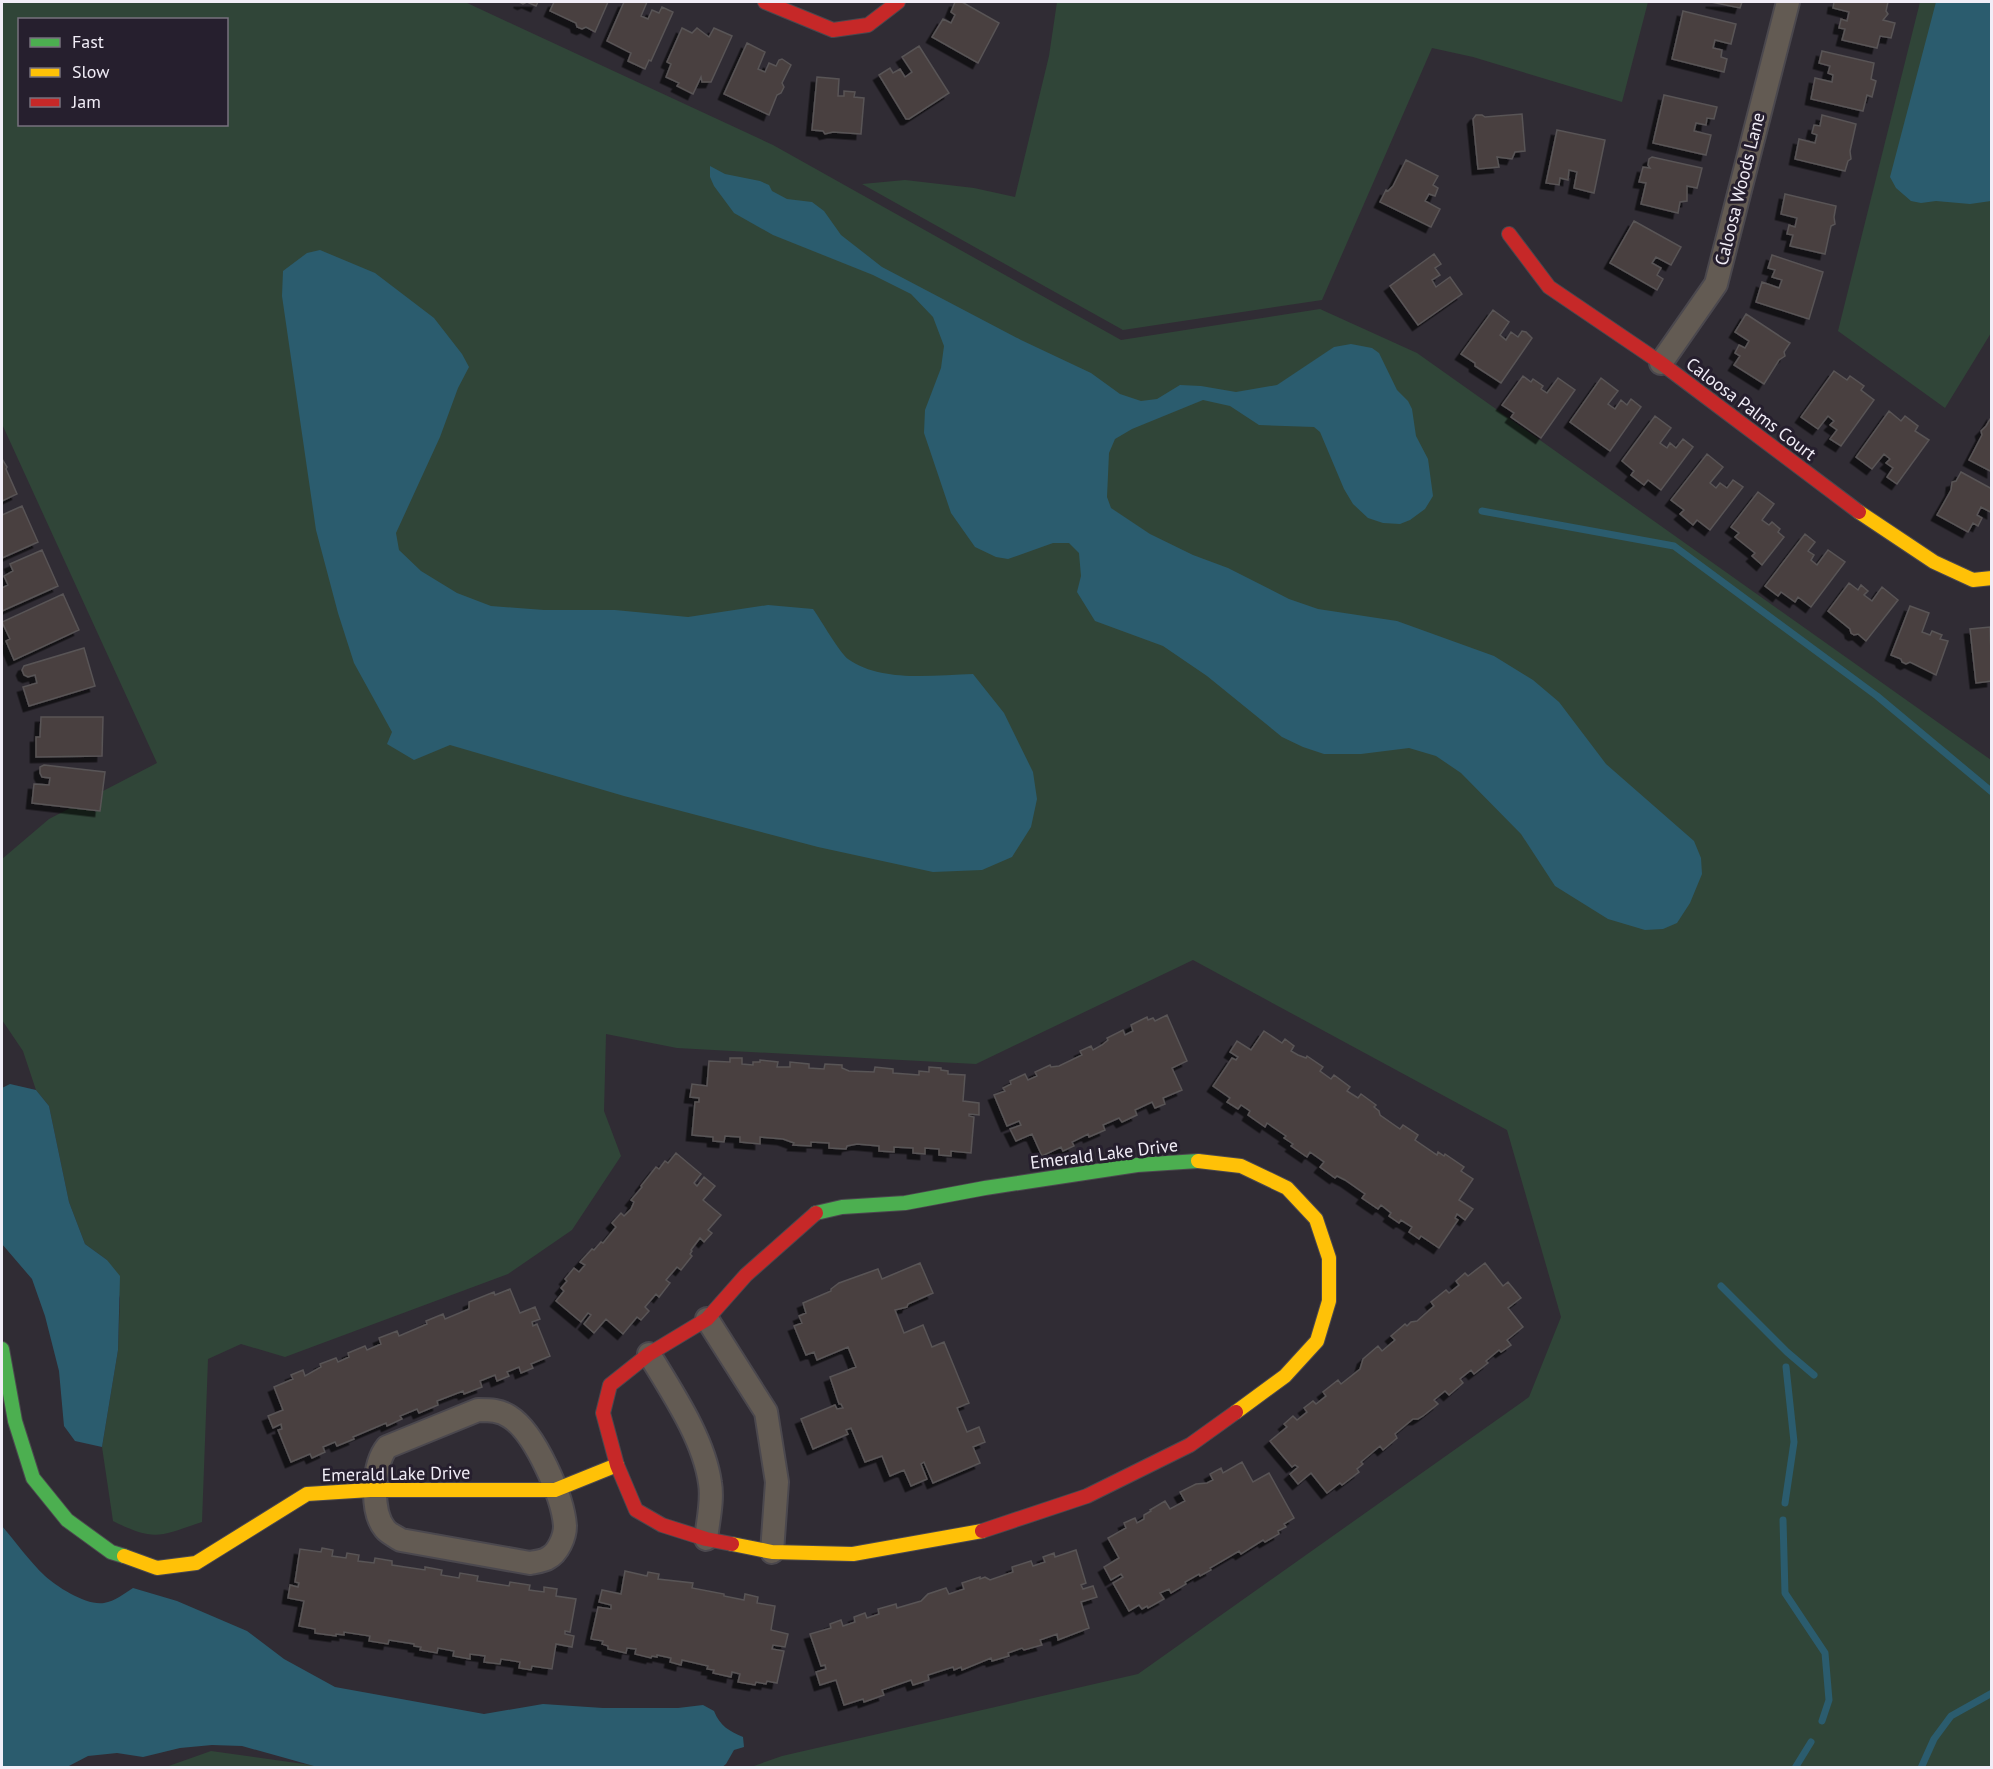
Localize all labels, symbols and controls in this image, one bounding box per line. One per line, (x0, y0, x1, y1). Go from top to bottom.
legend (18, 18, 228, 126)
text: Fast (72, 30, 104, 53)
text: Slow (72, 60, 110, 83)
text: Jam (71, 90, 101, 113)
street label: Caloosa Woods Lane (1709, 110, 1770, 268)
street label: Caloosa Palms Court (1682, 352, 1821, 465)
street label: Emerald Lake Drive (1029, 1133, 1179, 1174)
street label: Emerald Lake Drive (321, 1461, 471, 1486)

